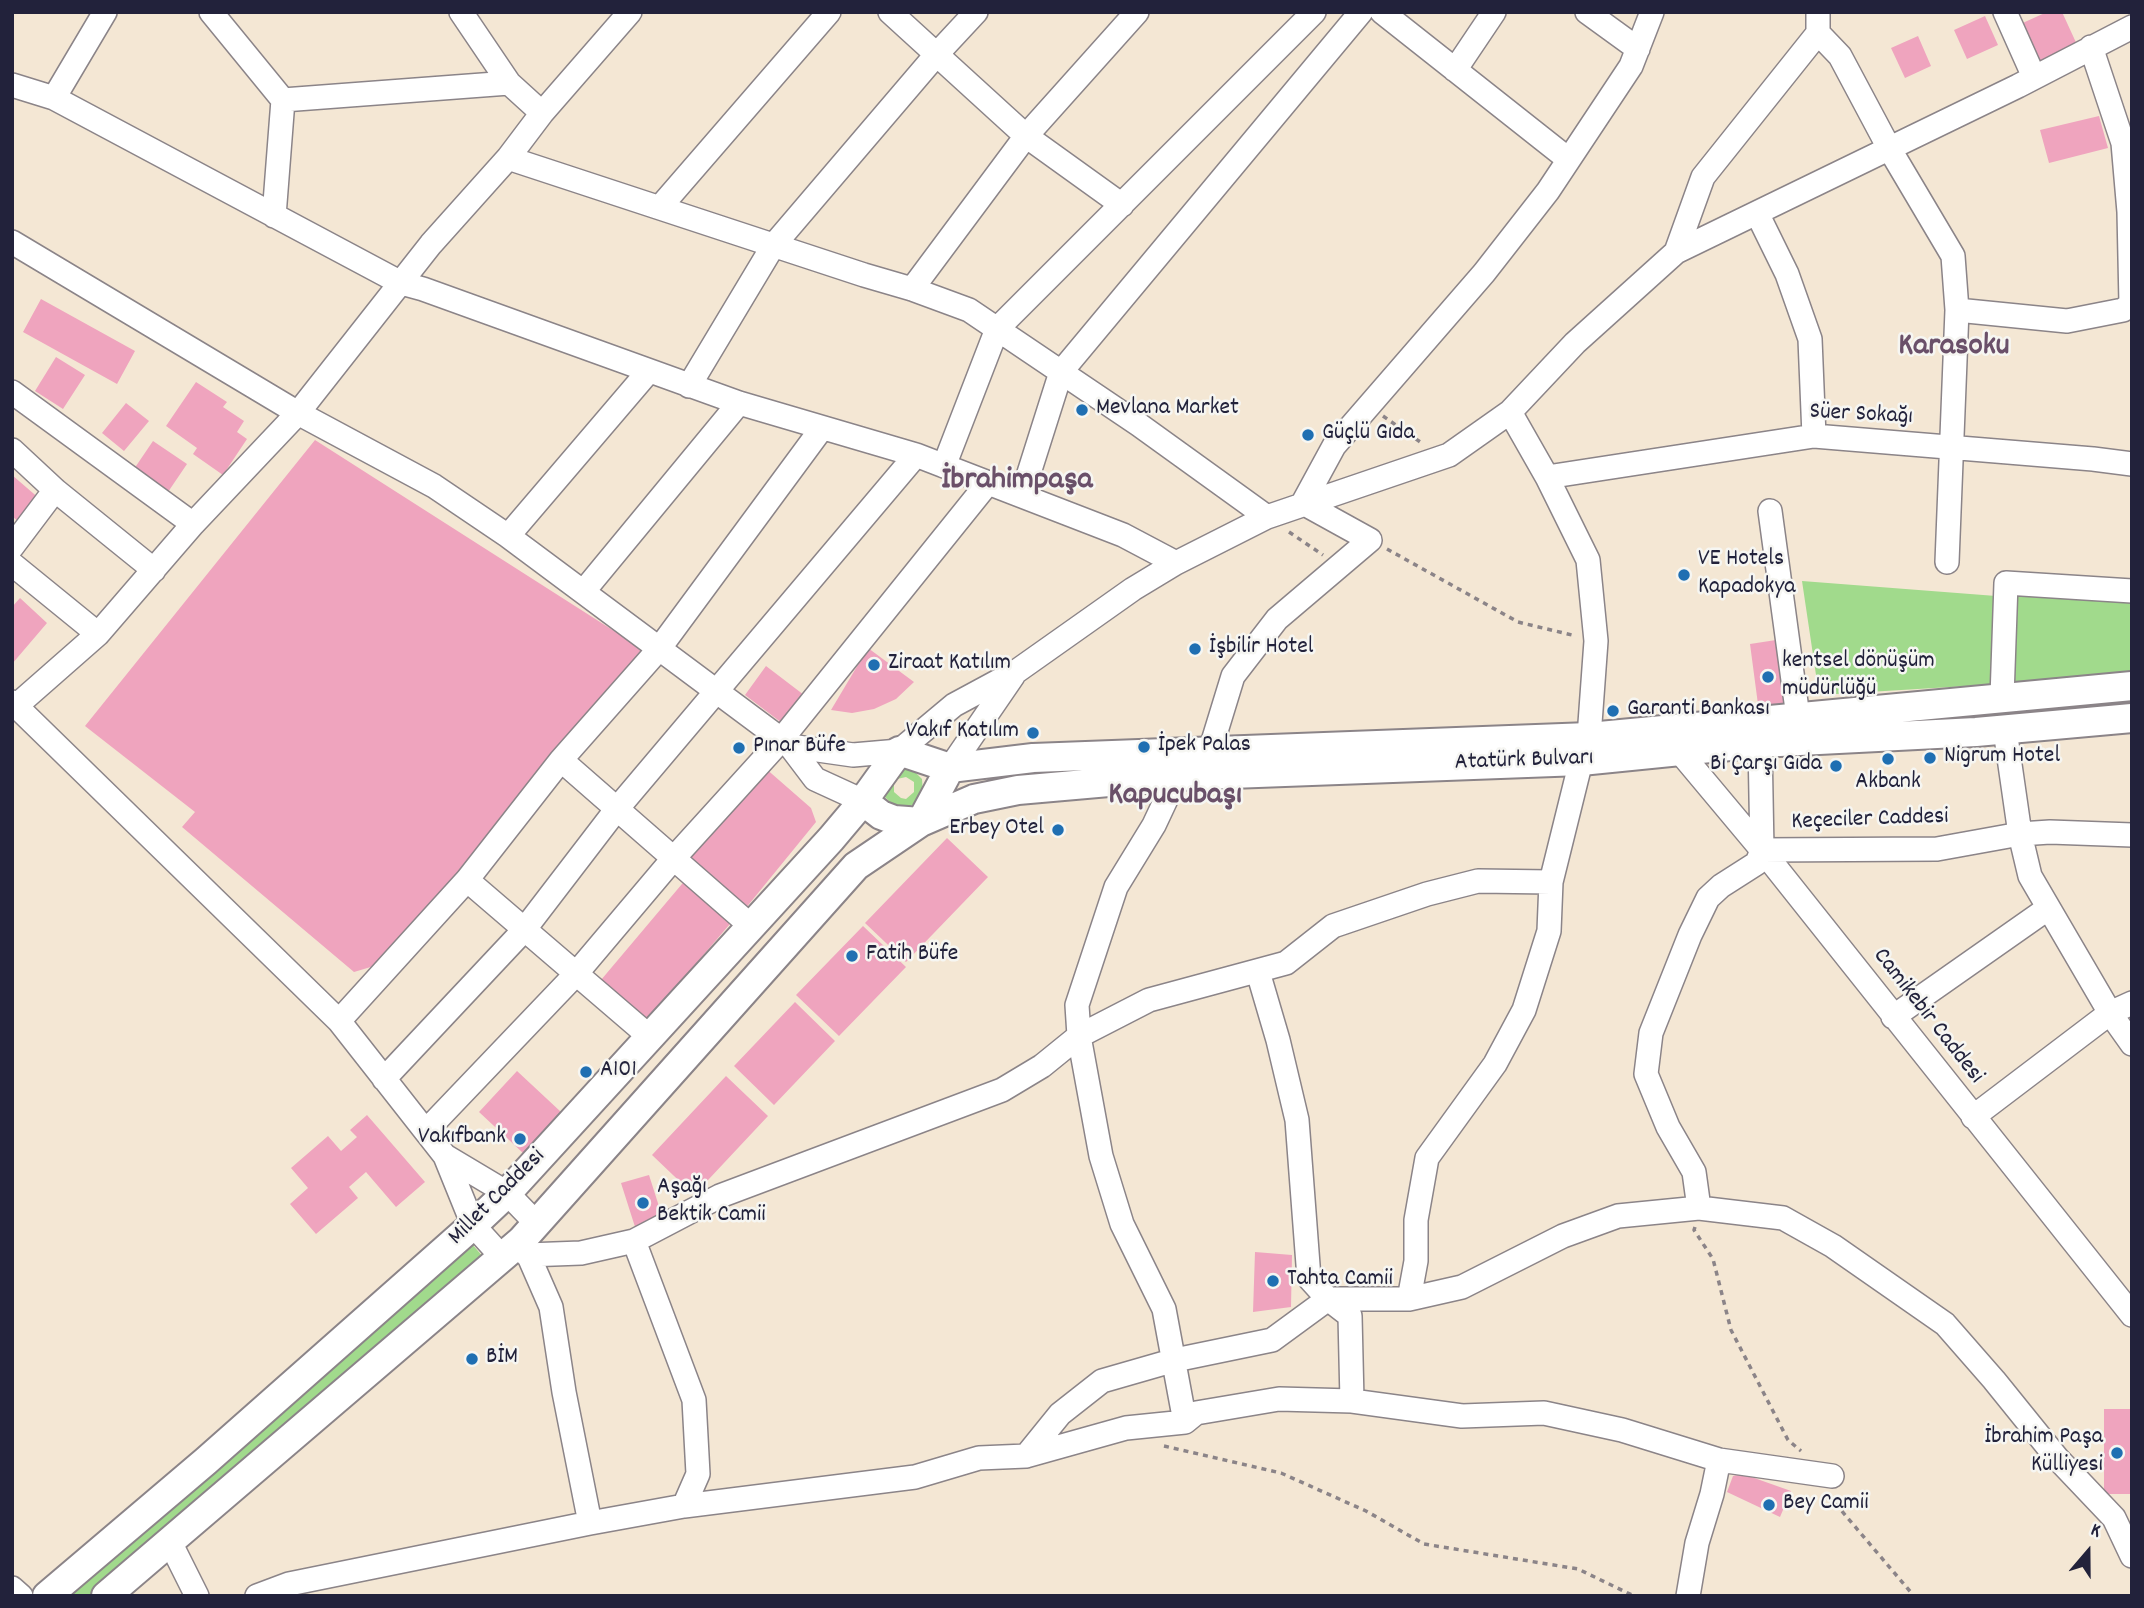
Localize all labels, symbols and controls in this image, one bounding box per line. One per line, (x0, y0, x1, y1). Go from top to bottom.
district label: Karasoku (1898, 330, 2010, 368)
place label: Mevlana Market (1096, 396, 1239, 424)
street label: Süer Sokağı (1809, 399, 1913, 433)
marker: Mevlana Market (1074, 402, 1090, 418)
place label: Güçlü Gıda (1322, 421, 1415, 449)
marker: Güçlü Gıda (1300, 427, 1316, 443)
district label: İbrahimpaşa (942, 464, 1092, 502)
place label: VE Hotels Kapadokya (1698, 547, 1795, 603)
marker: VE Hotels Kapadokya (1676, 567, 1692, 583)
place label: İşbilir Hotel (1209, 635, 1313, 663)
marker: İşbilir Hotel (1187, 641, 1203, 657)
place label: kentsel dönüşüm müdürlüğü (1782, 649, 1935, 705)
place label: Ziraat Katılım (888, 651, 1011, 679)
marker: Ziraat Katılım (866, 657, 882, 673)
marker: kentsel dönüşüm müdürlüğü (1760, 669, 1776, 685)
place label: Garanti Bankası (1627, 697, 1770, 725)
marker: Garanti Bankası (1605, 703, 1621, 719)
place label: Vakıf Katılım (906, 719, 1019, 747)
marker: Vakıf Katılım (1025, 725, 1041, 741)
place label: İpek Palas (1158, 733, 1251, 761)
place label: Pınar Büfe (753, 734, 846, 762)
marker: İpek Palas (1136, 739, 1152, 755)
marker: Pınar Büfe (731, 740, 747, 756)
place label: Nigrum Hotel (1944, 744, 2060, 772)
street label: Atatürk Bulvarı (1454, 745, 1594, 779)
marker: Nigrum Hotel (1922, 750, 1938, 766)
marker: Akbank (1880, 751, 1896, 767)
place label: Bi Çarşı Gıda (1710, 752, 1822, 780)
marker: Bi Çarşı Gıda (1828, 758, 1844, 774)
place label: Akbank (1855, 770, 1921, 798)
district label: Kapucubaşı (1108, 779, 1242, 817)
street label: Keçeciler Caddesi (1791, 804, 1949, 838)
place label: Erbey Otel (949, 816, 1044, 844)
marker: Erbey Otel (1050, 822, 1066, 838)
place label: Fatih Büfe (866, 942, 958, 970)
street label: Camikebir Caddesi (1865, 943, 1989, 1091)
marker: Fatih Büfe (844, 948, 860, 964)
place label: A101 (600, 1058, 637, 1086)
marker: A101 (578, 1064, 594, 1080)
place label: Vakıfbank (418, 1125, 506, 1153)
marker: Vakıfbank (512, 1131, 528, 1147)
street label: Millet Caddesi (443, 1143, 553, 1253)
place label: Aşağı Bektik Camii (657, 1175, 766, 1231)
marker: Aşağı Bektik Camii (635, 1195, 651, 1211)
place label: Tahta Camii (1287, 1267, 1393, 1295)
marker: Tahta Camii (1265, 1273, 1281, 1289)
place label: BİM (486, 1345, 518, 1373)
marker: BİM (464, 1351, 480, 1367)
place label: İbrahim Paşa Külliyesi (1985, 1425, 2103, 1481)
marker: İbrahim Paşa Külliyesi (2109, 1445, 2125, 1461)
place label: Bey Camii (1783, 1491, 1869, 1519)
marker: Bey Camii (1761, 1497, 1777, 1513)
north arrow (2053, 1517, 2123, 1587)
text: K (2087, 1518, 2104, 1546)

